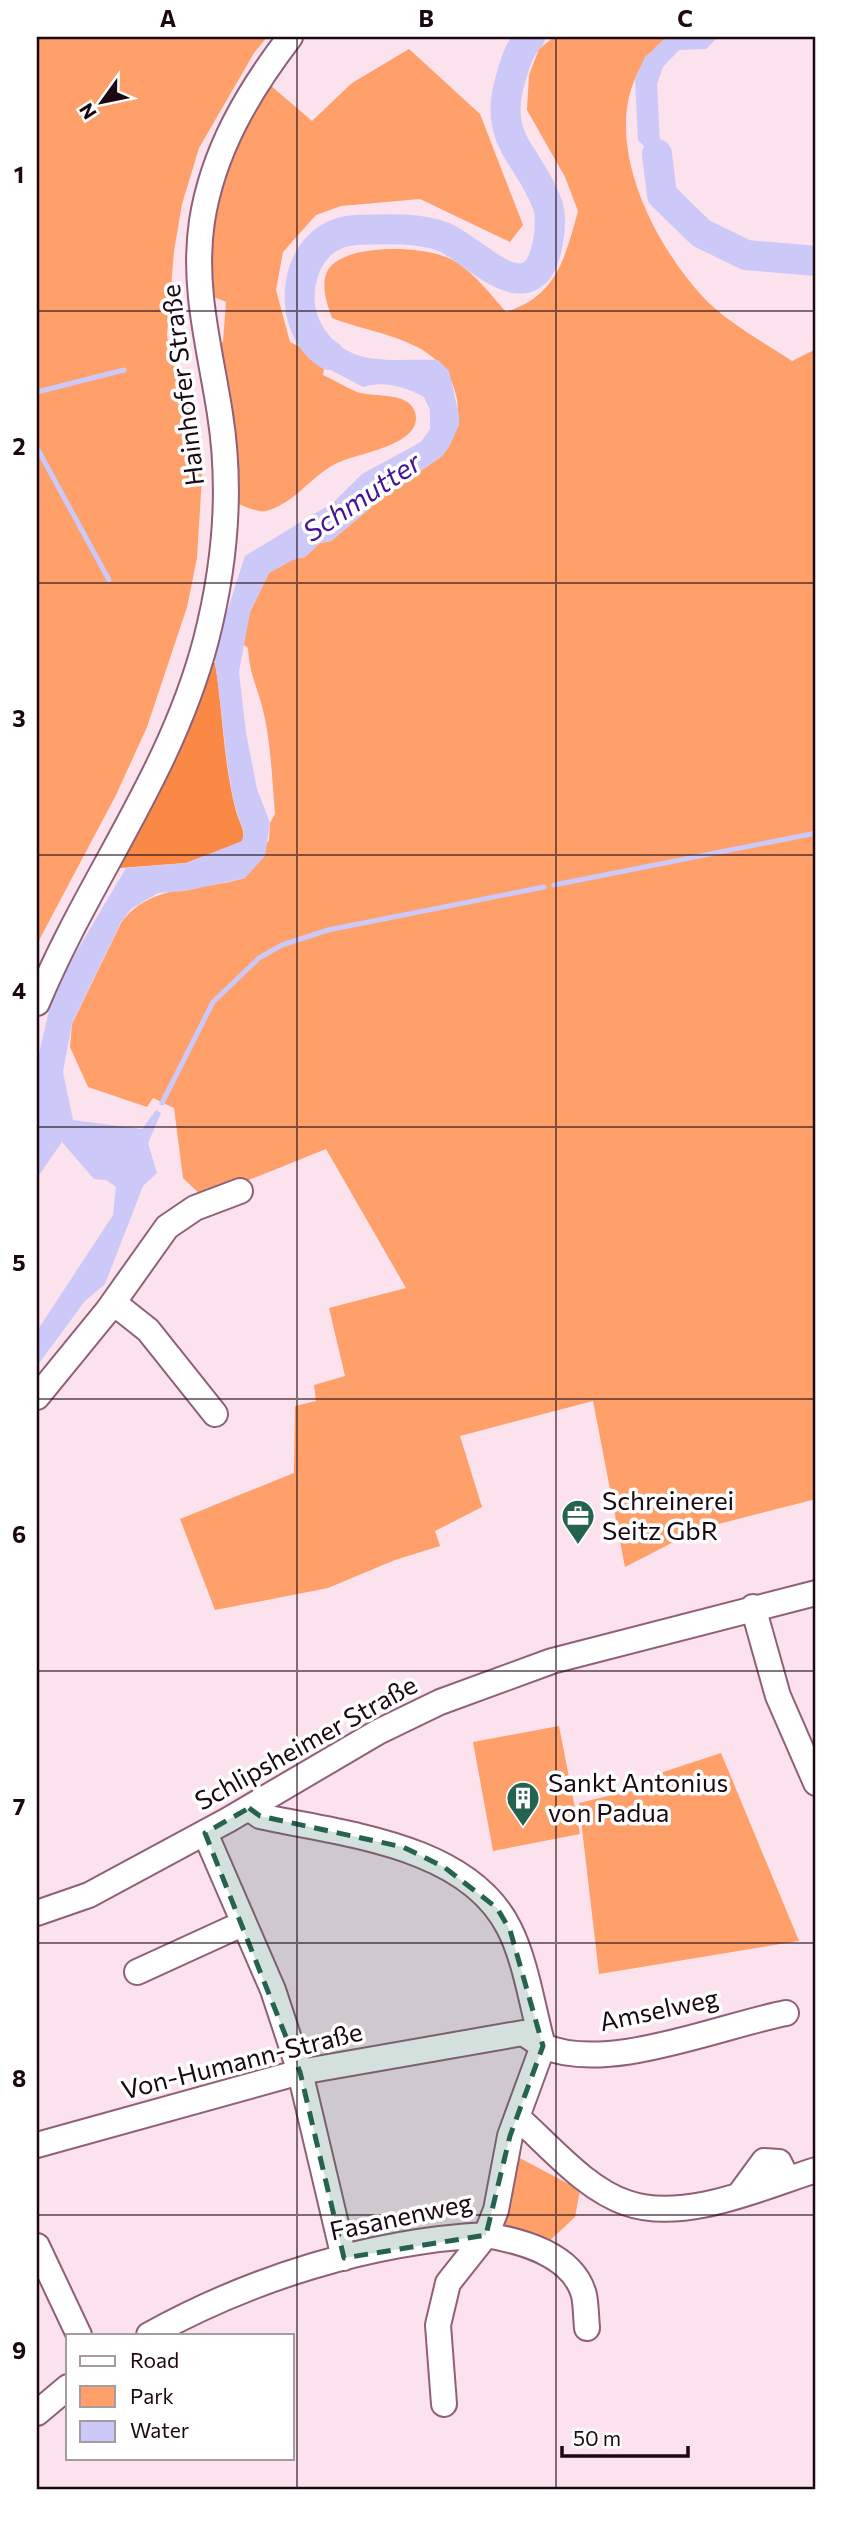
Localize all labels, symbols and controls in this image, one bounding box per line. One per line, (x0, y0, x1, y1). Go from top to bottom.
text: A (160, 4, 177, 32)
text: B (418, 4, 434, 32)
text: C (677, 4, 693, 32)
north arrow (66, 66, 136, 136)
text: N (74, 99, 101, 124)
text: 1 (14, 160, 24, 188)
street label: Hainhofer Straße (154, 283, 209, 488)
text: 2 (12, 432, 26, 460)
water label: Schmutter (296, 444, 428, 548)
text: 3 (12, 704, 26, 732)
text: 4 (12, 976, 26, 1004)
text: 5 (12, 1248, 26, 1276)
place label: Schreinerei Seitz GbR (602, 1484, 734, 1545)
office icon: Schreinerei Seitz GbR (559, 1497, 597, 1546)
text: 6 (12, 1520, 26, 1548)
street label: Schlipsheimer Straße (189, 1668, 422, 1816)
place label: Sankt Antonius von Padua (548, 1766, 728, 1827)
building icon: Sankt Antonius von Padua (504, 1779, 542, 1828)
text: 7 (13, 1792, 25, 1820)
street label: Amselweg (596, 1981, 721, 2036)
street label: Von-Humann-Straße (118, 2015, 365, 2105)
text: 8 (12, 2064, 26, 2092)
street label: Fasanenweg (327, 2185, 475, 2246)
legend (66, 2334, 294, 2460)
text: 9 (12, 2336, 26, 2364)
text: Road (130, 2347, 179, 2372)
text: Park (130, 2383, 174, 2408)
scale bar (562, 2414, 688, 2458)
text: Water (130, 2417, 189, 2442)
text: 50 m (573, 2425, 621, 2450)

